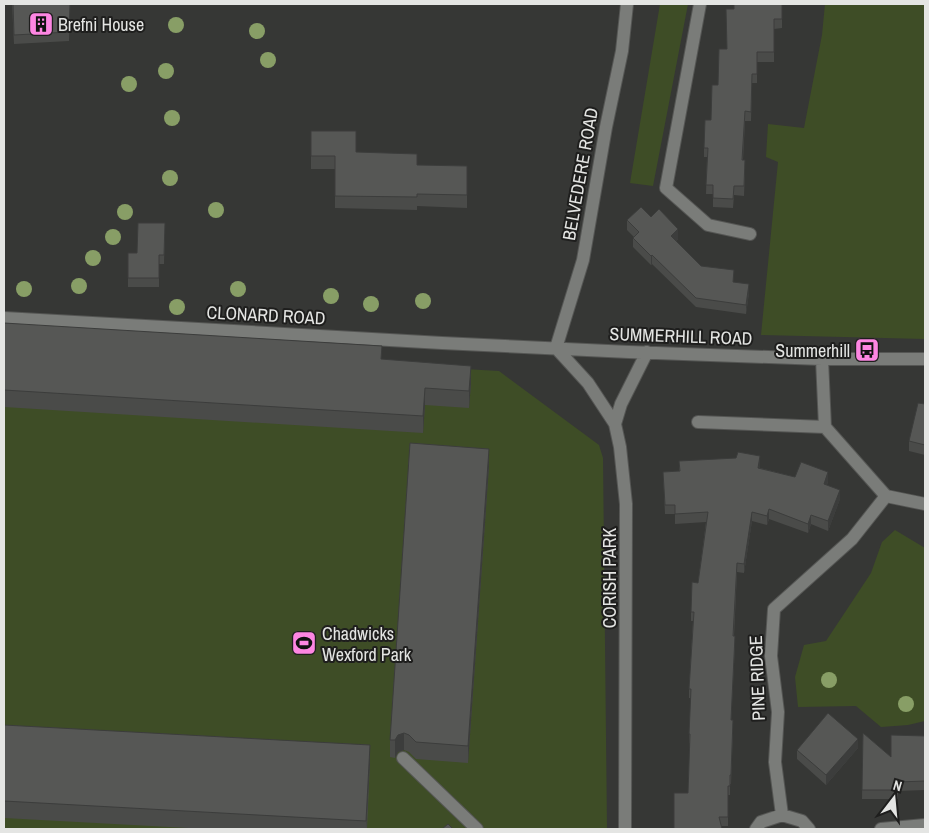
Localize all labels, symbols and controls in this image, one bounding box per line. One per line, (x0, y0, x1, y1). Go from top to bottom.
building icon: Brefni House (28, 11, 54, 37)
place label: Brefni House (58, 12, 144, 37)
street label: BELVEDERE ROAD (556, 106, 604, 242)
street label: CLONARD ROAD (206, 299, 326, 331)
street label: SUMMERHILL ROAD (609, 321, 753, 351)
bus stop icon: Summerhill (854, 337, 880, 363)
place label: Summerhill (775, 338, 850, 363)
street label: CORISH PARK (597, 528, 622, 628)
place label: Chadwicks Wexford Park (322, 621, 412, 667)
sports icon: Chadwicks Wexford Park (291, 630, 317, 656)
street label: PINE RIDGE (743, 635, 771, 721)
north arrow (869, 773, 919, 823)
text: N (891, 776, 904, 795)

